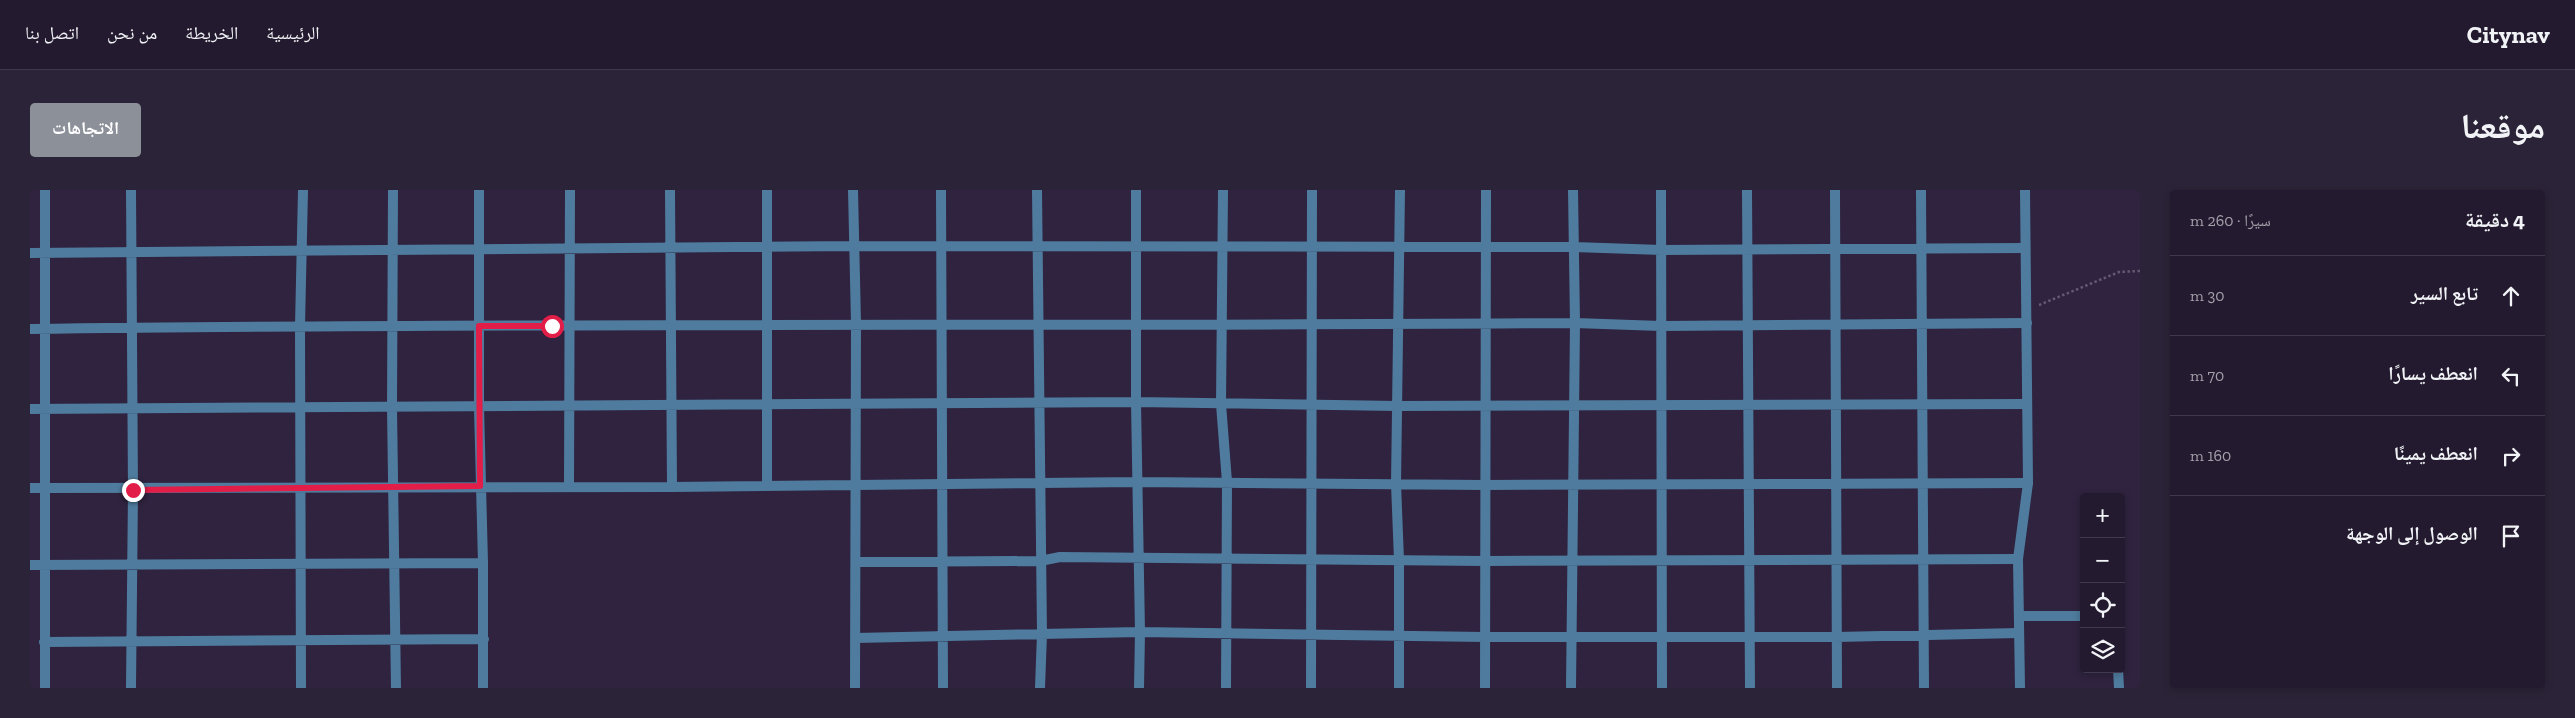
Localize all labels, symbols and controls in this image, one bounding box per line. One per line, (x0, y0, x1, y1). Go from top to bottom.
text: Citynav (2467, 20, 2550, 49)
text: اتصل بنا (25, 22, 79, 44)
text: من نحن (107, 22, 157, 44)
text: الخريطة (185, 22, 238, 44)
text: الرئيسية (266, 22, 320, 44)
button: الاتجاهات (30, 103, 141, 157)
text: موقعنا (2460, 105, 2545, 147)
text: 4 دقيقة (2465, 207, 2525, 232)
text: سيرًا · 260 m (2190, 211, 2271, 230)
text: تابع السير (2411, 282, 2478, 305)
icon: ahead (2497, 282, 2525, 310)
text: 30 m (2190, 286, 2225, 305)
route start (541, 315, 564, 338)
text: انعطف يسارًا (2388, 362, 2478, 385)
icon: left (2497, 362, 2525, 390)
text: 70 m (2190, 366, 2224, 385)
text: انعطف يمينًا (2394, 442, 2478, 465)
icon: right (2497, 442, 2525, 470)
text: 160 m (2190, 446, 2231, 465)
route end (122, 479, 145, 502)
map controls (2080, 493, 2125, 673)
button: + (2080, 493, 2125, 538)
text: الوصول إلى الوجهة (2346, 522, 2478, 545)
icon: arrive (2497, 522, 2525, 550)
button: − (2080, 538, 2125, 583)
button: locate (2080, 583, 2125, 628)
button: layers (2080, 628, 2125, 673)

